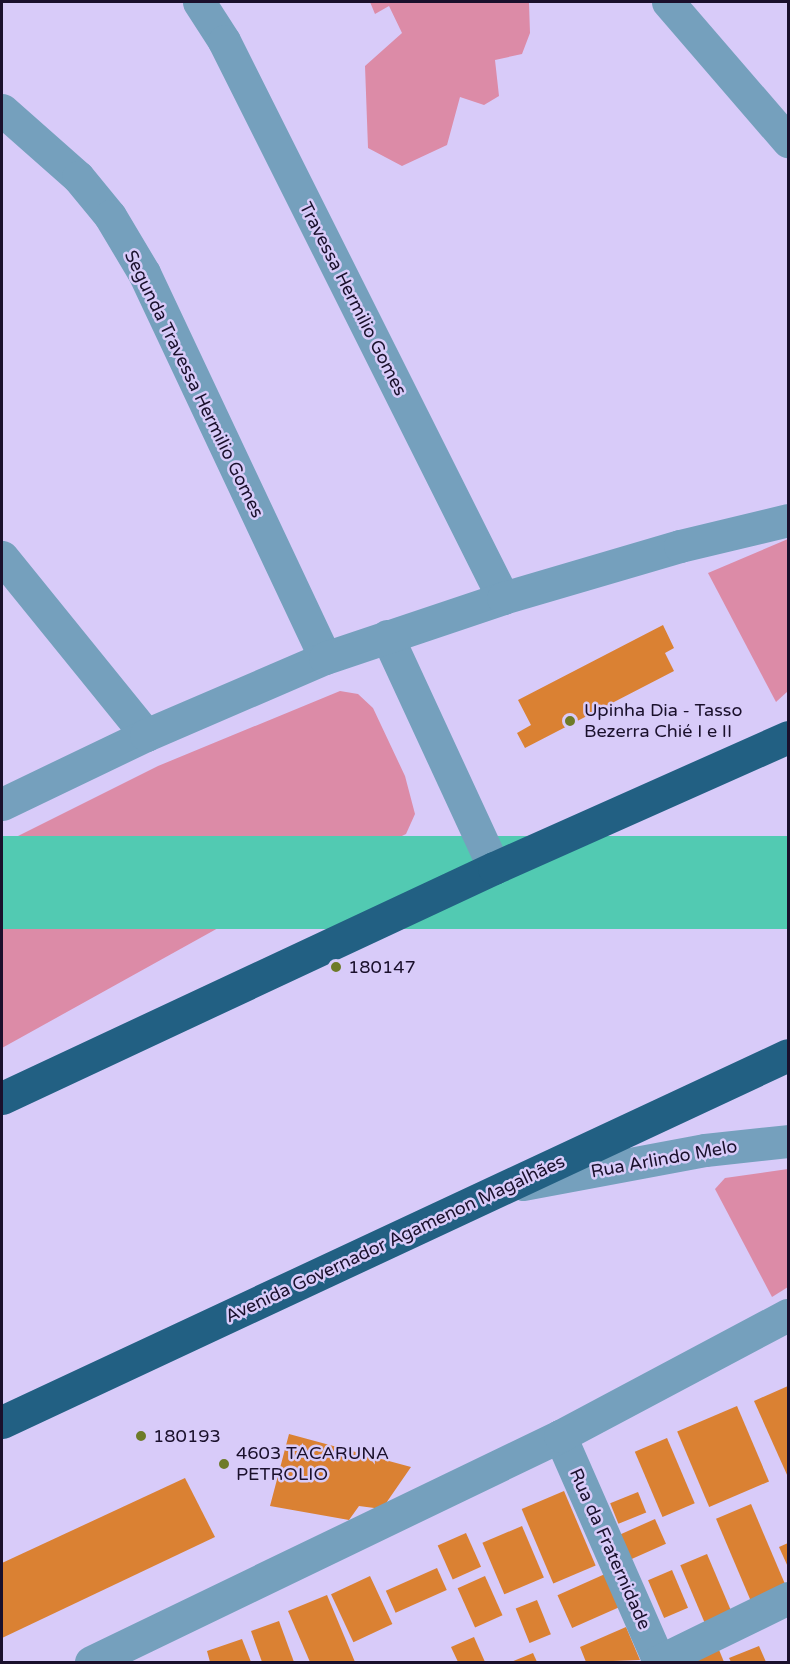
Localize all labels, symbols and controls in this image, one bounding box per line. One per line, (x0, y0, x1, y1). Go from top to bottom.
street label: Travessa Hermilio Gomes (295, 199, 411, 399)
street label: Segunda Travessa Hermilio Gomes (120, 247, 268, 521)
place label: Upinha Dia - Tasso Bezerra Chié I e II (584, 700, 742, 742)
marker: Upinha Dia - Tasso Bezerra Chié I e II (561, 712, 579, 730)
place label: 180147 (348, 956, 416, 978)
marker: 180147 (329, 960, 343, 974)
street label: Rua Arlindo Melo (589, 1135, 739, 1183)
street label: Avenida Governador Agamenon Magalhães (222, 1151, 568, 1327)
place label: 180193 (153, 1425, 221, 1447)
marker: 180193 (134, 1429, 148, 1443)
place label: 4603 TACARUNA PETROLIO (236, 1443, 389, 1486)
marker: 4603 TACARUNA PETROLIO (217, 1457, 231, 1471)
street label: Rua da Fraternidade (565, 1465, 655, 1633)

